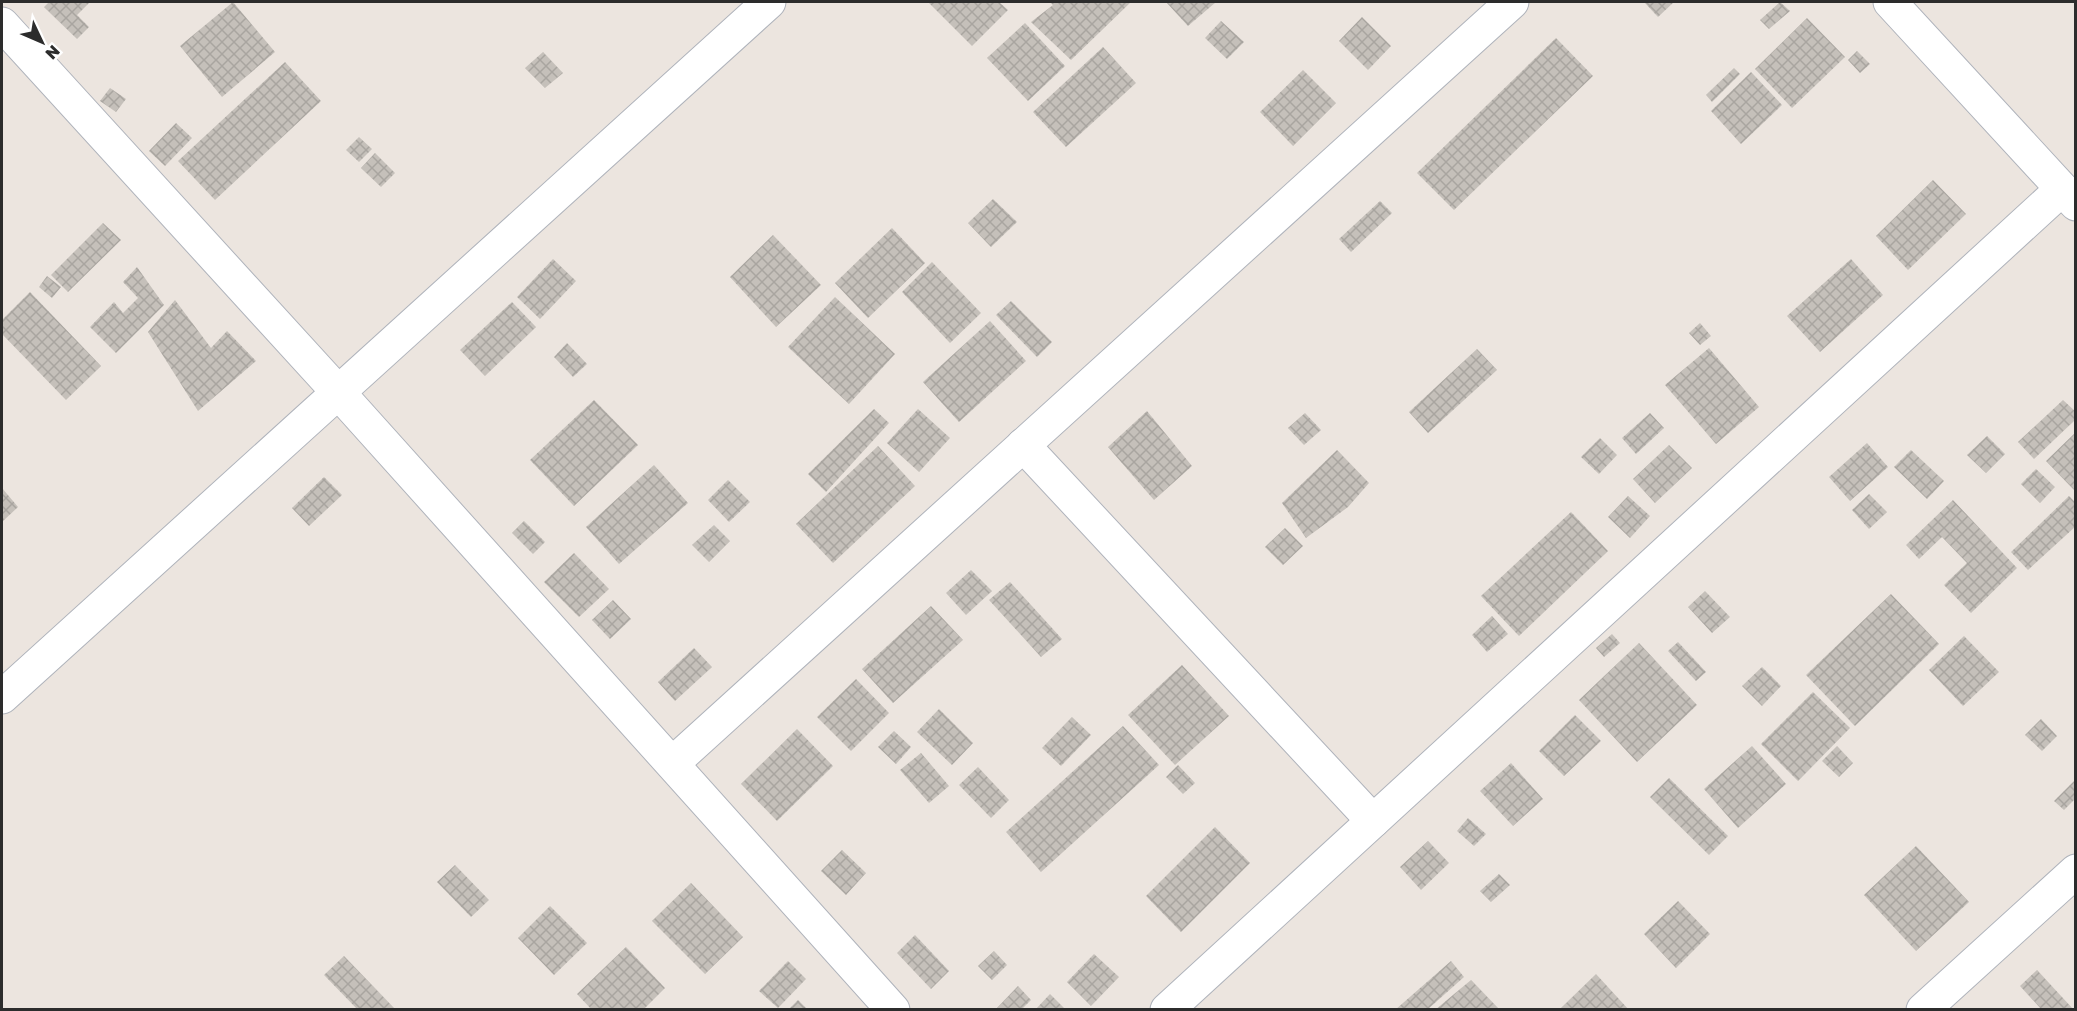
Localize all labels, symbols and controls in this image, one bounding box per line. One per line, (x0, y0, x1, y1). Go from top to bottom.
north arrow (12, 12, 72, 72)
text: N (41, 41, 64, 64)

